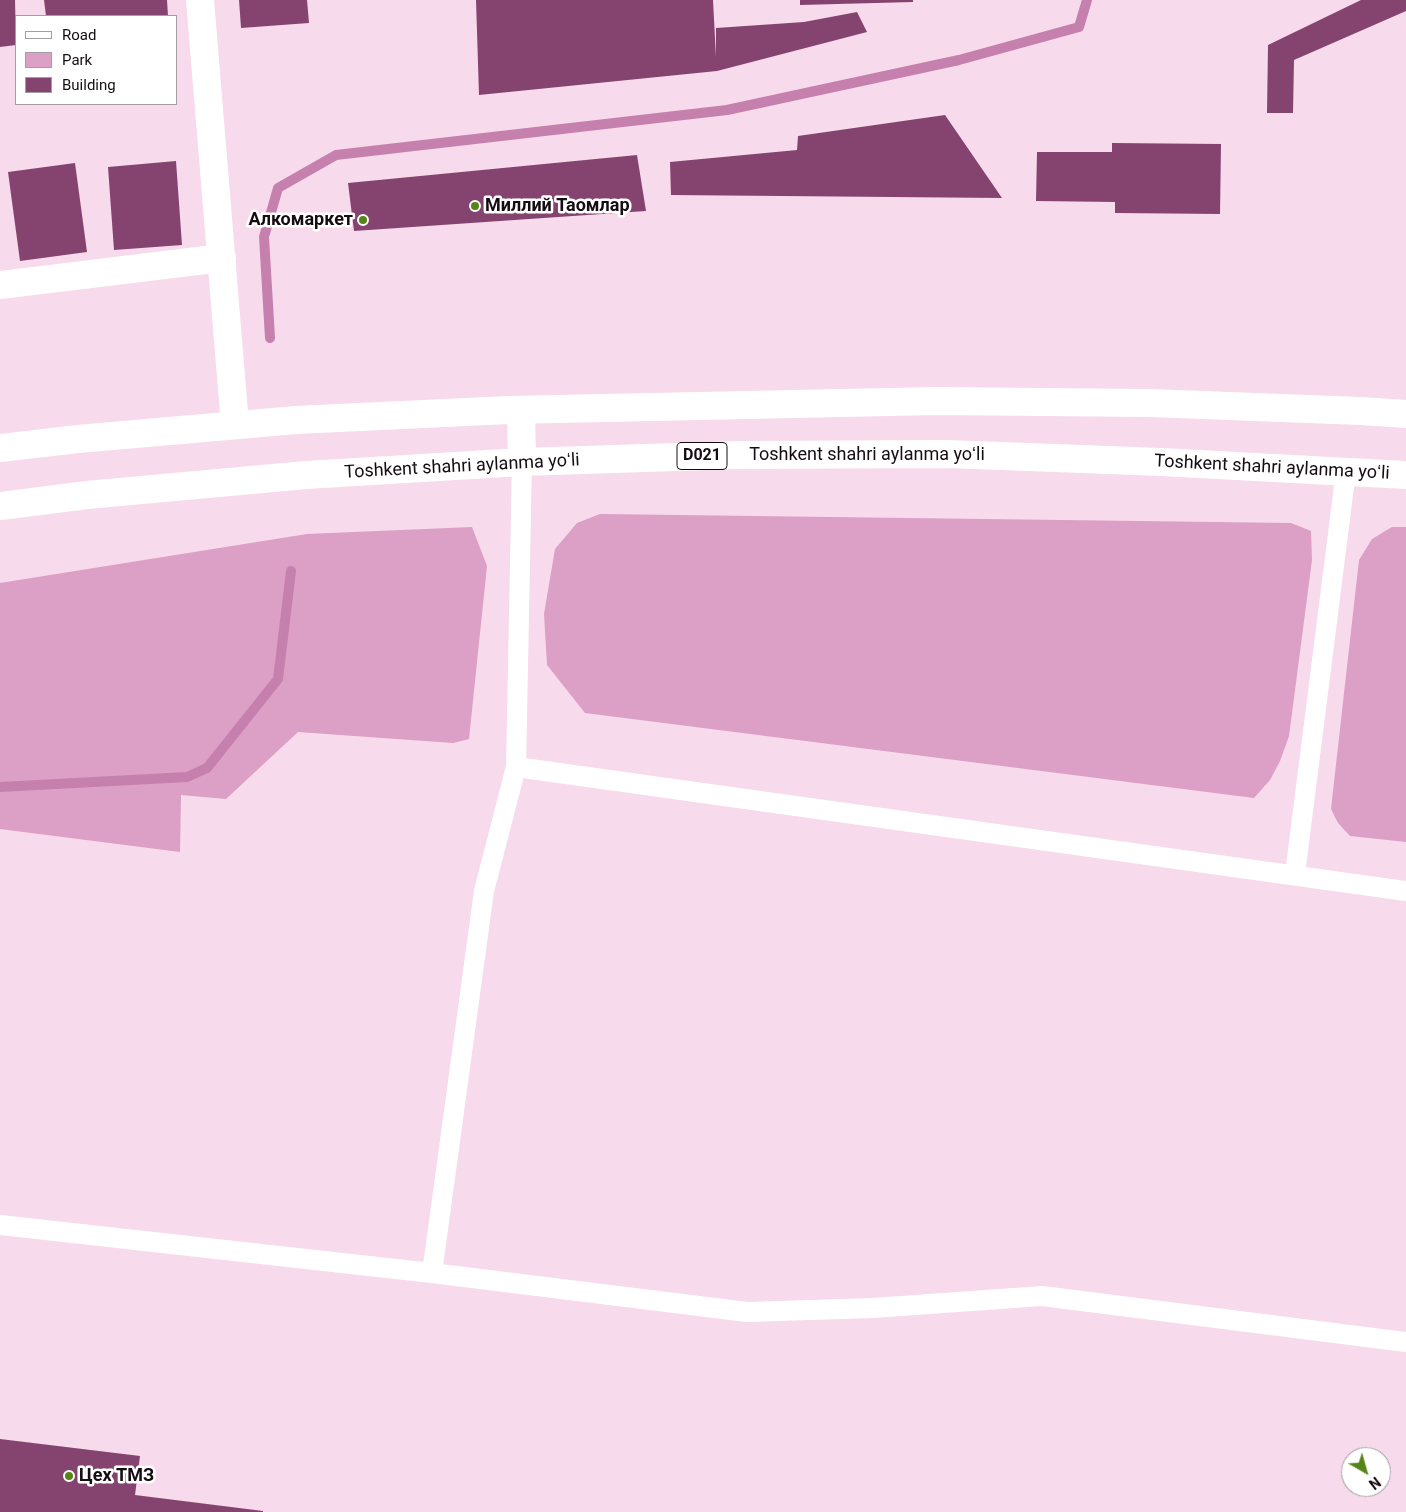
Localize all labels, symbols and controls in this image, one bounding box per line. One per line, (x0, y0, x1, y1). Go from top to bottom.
legend (15, 15, 178, 105)
text: Road (62, 26, 96, 44)
text: Park (62, 51, 92, 69)
text: Building (62, 76, 116, 94)
place label: Миллий Таомлар (485, 195, 630, 217)
marker: Миллий Таомлар (469, 200, 481, 212)
place label: Алкомаркет (248, 209, 353, 231)
marker: Алкомаркет (357, 214, 369, 226)
road number: D021 (677, 442, 727, 470)
street label: Toshkent shahri aylanma yoʻli (749, 444, 985, 466)
street label: Toshkent shahri aylanma yoʻli (344, 450, 580, 484)
street label: Toshkent shahri aylanma yoʻli (1154, 451, 1390, 485)
north arrow (1341, 1447, 1391, 1497)
place label: Цех ТМЗ (79, 1465, 154, 1487)
marker: Цех ТМЗ (63, 1470, 75, 1482)
text: N (1366, 1474, 1383, 1492)

